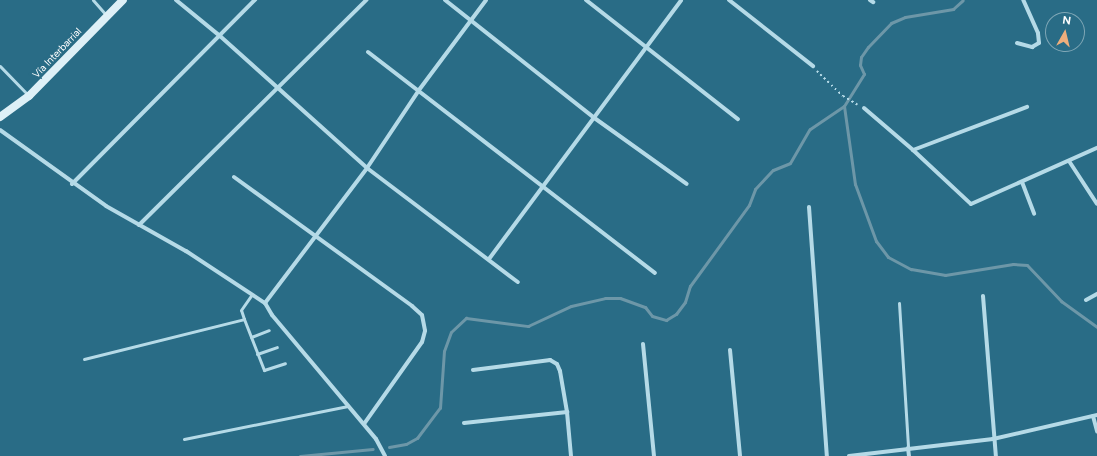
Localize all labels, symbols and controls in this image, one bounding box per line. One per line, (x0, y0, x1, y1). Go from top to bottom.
north arrow (1045, 12, 1085, 52)
text: N (1061, 14, 1072, 28)
street label: Vía Interbarrial (30, 25, 84, 81)

